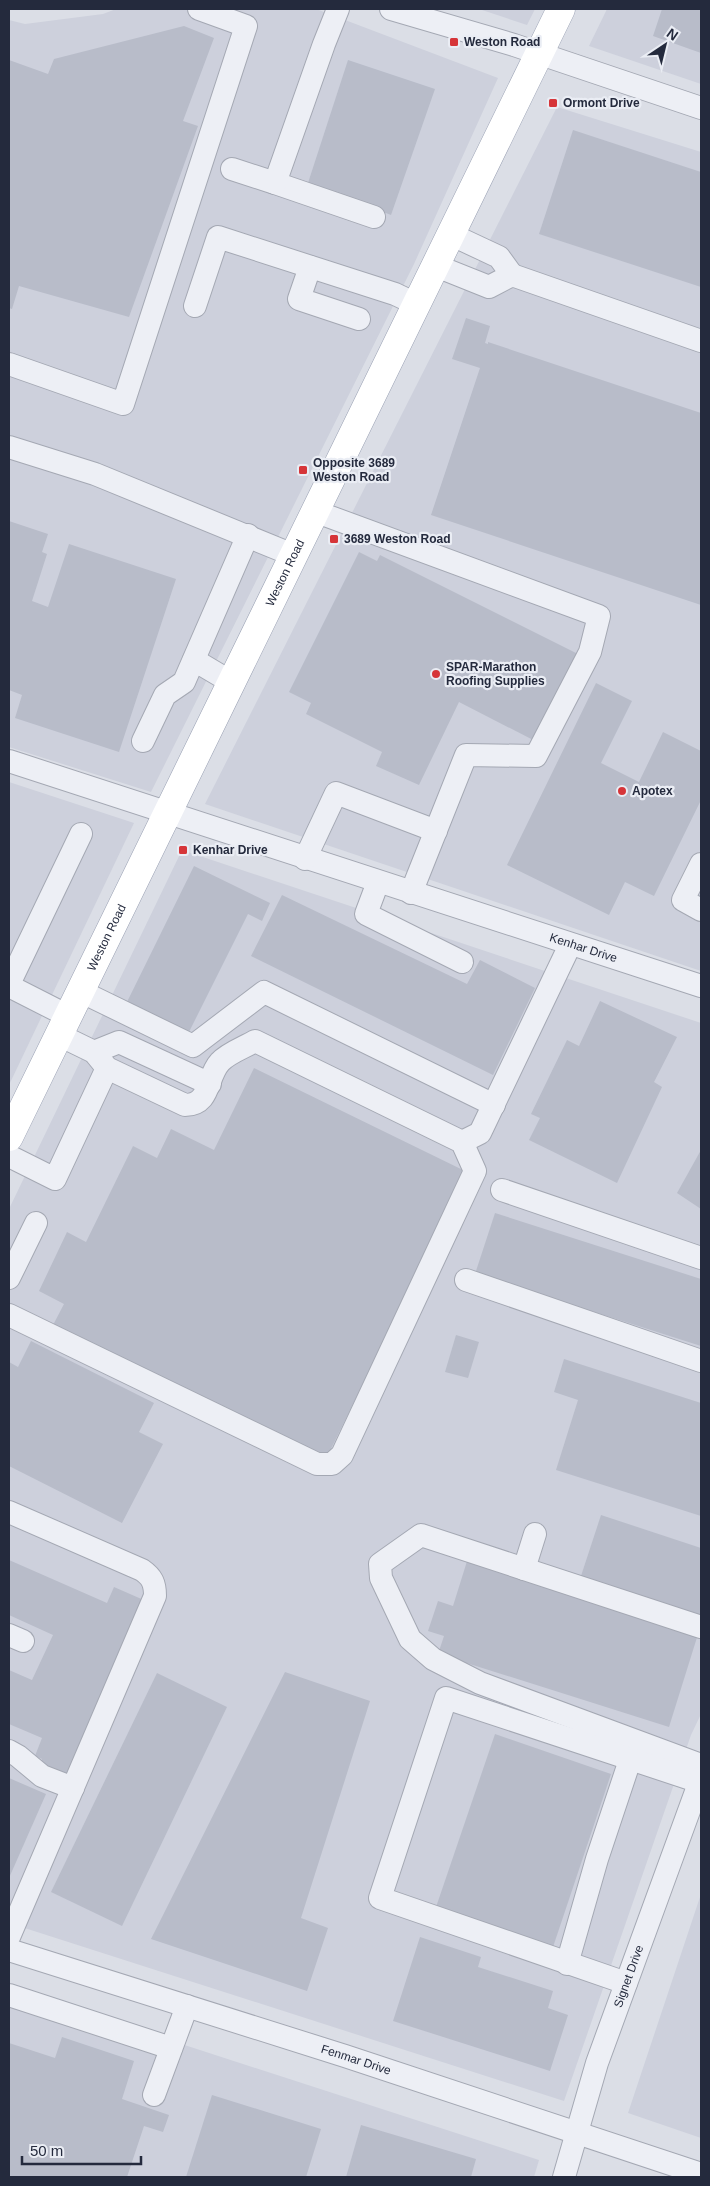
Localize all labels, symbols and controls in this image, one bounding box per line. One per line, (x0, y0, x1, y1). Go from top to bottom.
north arrow (640, 20, 690, 70)
text: N (664, 25, 681, 44)
place label: Weston Road (464, 35, 540, 49)
marker: Weston Road (448, 36, 460, 48)
place label: Ormont Drive (563, 96, 640, 110)
marker: Ormont Drive (547, 97, 559, 109)
place label: Opposite 3689 Weston Road (313, 456, 395, 484)
marker: Opposite 3689 Weston Road (297, 464, 309, 476)
place label: 3689 Weston Road (344, 532, 450, 546)
marker: 3689 Weston Road (328, 533, 340, 545)
street label: Weston Road (263, 537, 307, 609)
place label: SPAR-Marathon Roofing Supplies (446, 660, 545, 688)
marker: SPAR-Marathon Roofing Supplies (430, 668, 442, 680)
place label: Apotex (632, 784, 673, 798)
marker: Apotex (616, 785, 628, 797)
place label: Kenhar Drive (193, 843, 268, 857)
marker: Kenhar Drive (177, 844, 189, 856)
street label: Weston Road (84, 902, 129, 973)
street label: Kenhar Drive (548, 930, 619, 965)
street label: Signet Drive (611, 1943, 647, 2009)
street label: Fenmar Drive (319, 2042, 393, 2078)
scale bar (22, 2134, 141, 2166)
text: 50 m (30, 2142, 63, 2159)

